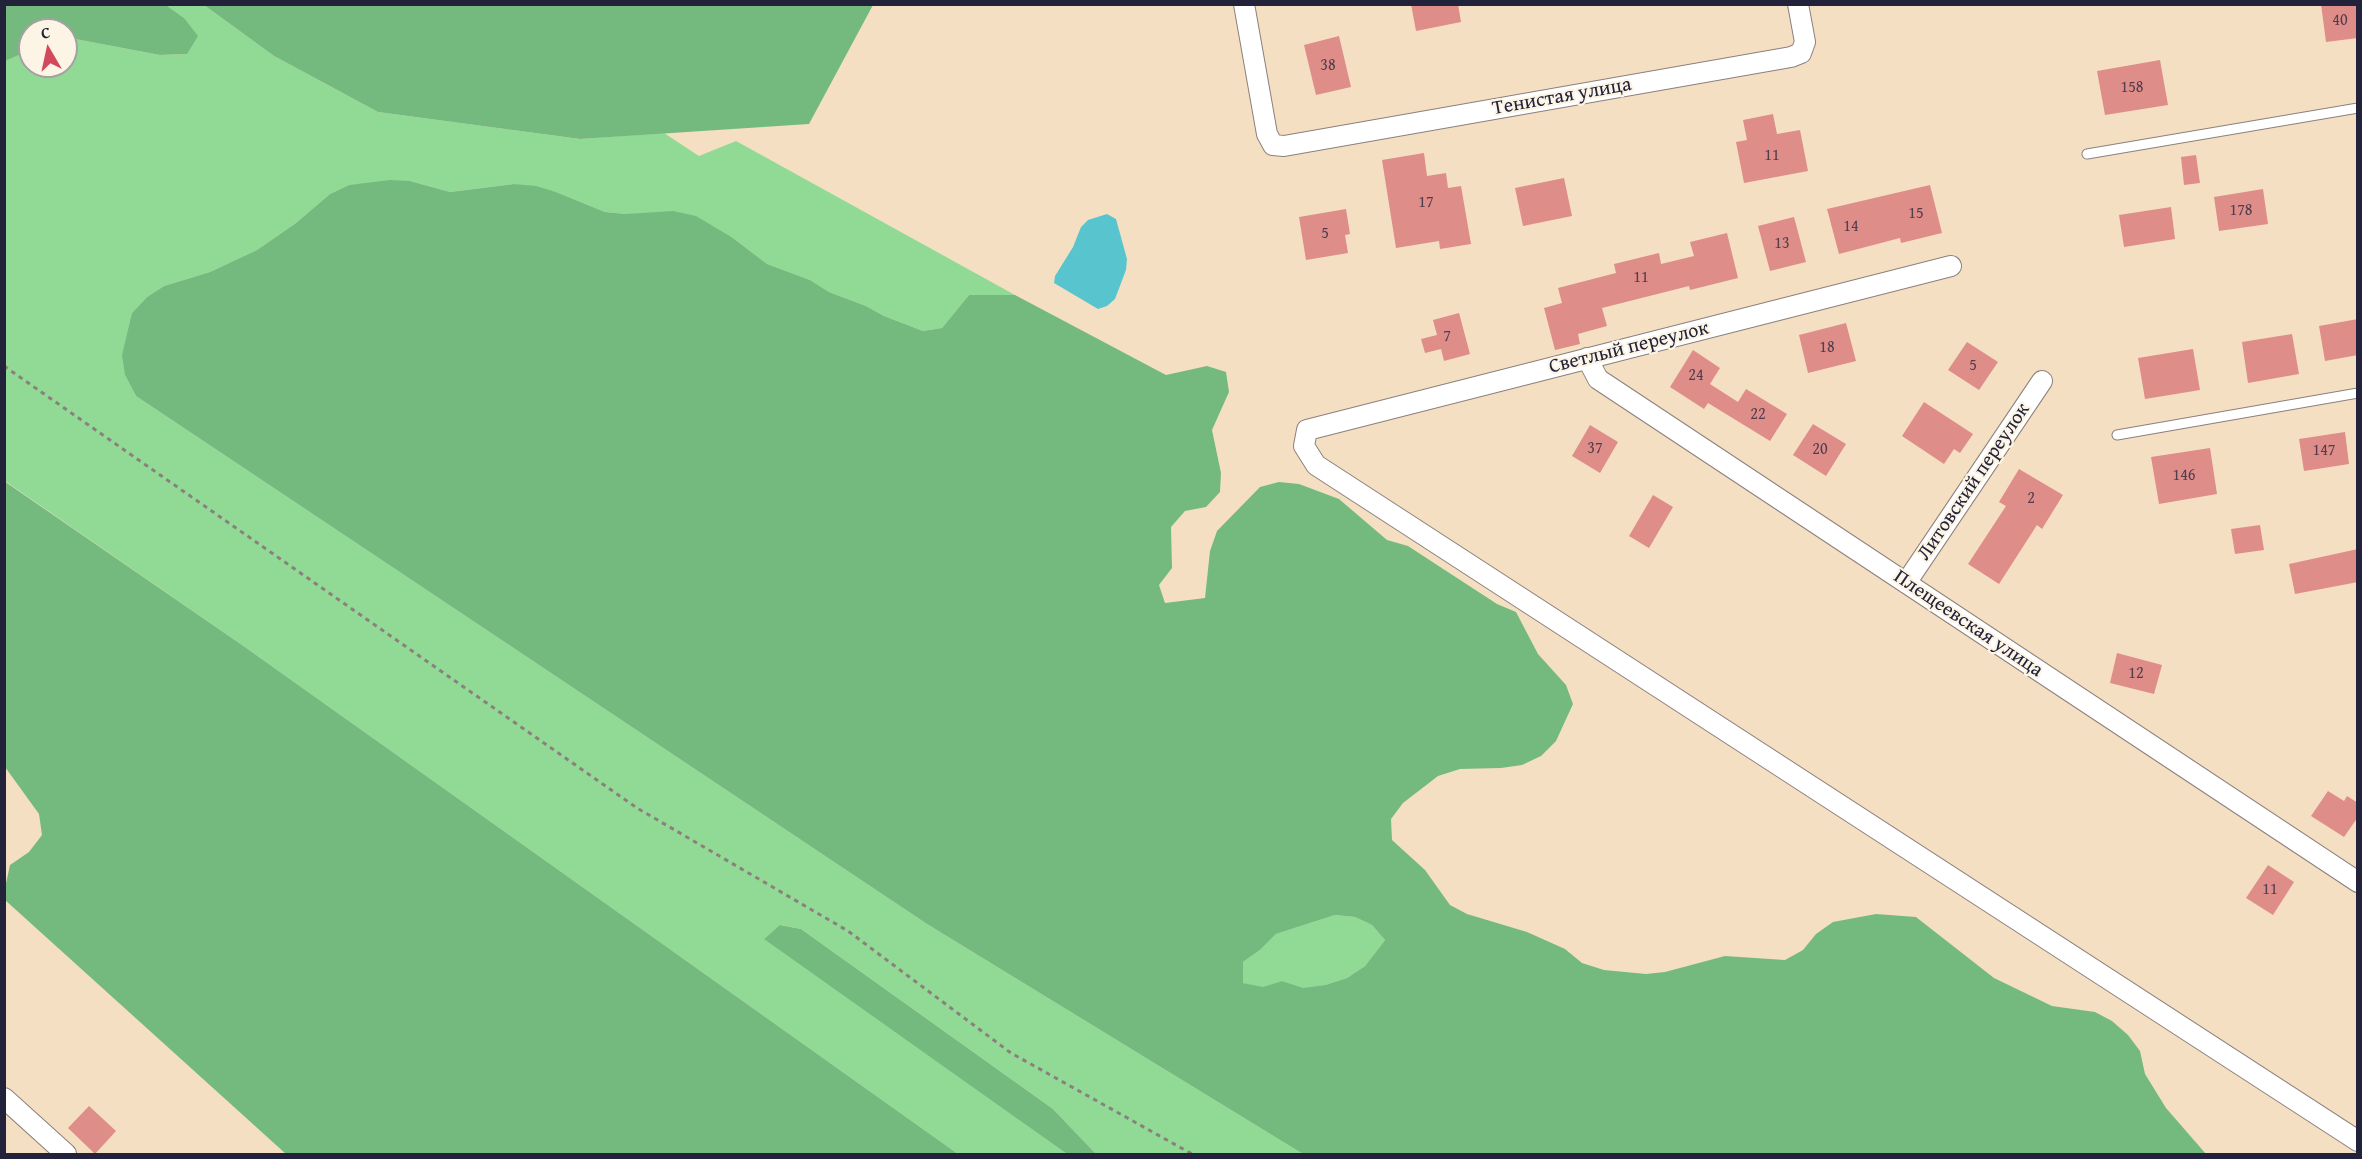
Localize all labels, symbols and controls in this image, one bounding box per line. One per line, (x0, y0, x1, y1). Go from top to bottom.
house number: 40 (2332, 11, 2348, 31)
north arrow (18, 18, 78, 78)
text: С (39, 20, 52, 45)
house number: 38 (1320, 56, 1336, 76)
street label: Тенистая улица (1491, 73, 1633, 121)
house number: 158 (2120, 78, 2144, 98)
house number: 11 (1764, 146, 1780, 166)
house number: 17 (1418, 193, 1434, 213)
house number: 178 (2229, 201, 2253, 221)
house number: 15 (1908, 204, 1924, 224)
house number: 14 (1843, 217, 1859, 237)
house number: 5 (1321, 224, 1329, 244)
house number: 13 (1774, 234, 1790, 254)
house number: 11 (1633, 268, 1649, 288)
street label: Светлый переулок (1547, 317, 1711, 379)
house number: 7 (1443, 327, 1451, 347)
house number: 18 (1819, 338, 1835, 358)
house number: 5 (1969, 356, 1977, 376)
house number: 24 (1688, 366, 1704, 386)
street label: Литовский переулок (1912, 399, 2036, 565)
house number: 22 (1750, 405, 1766, 425)
house number: 37 (1587, 439, 1603, 459)
house number: 20 (1812, 440, 1828, 460)
house number: 147 (2312, 441, 2336, 461)
house number: 146 (2172, 466, 2196, 486)
house number: 2 (2027, 489, 2035, 509)
street label: Плещеевская улица (1889, 565, 2047, 683)
house number: 12 (2128, 664, 2144, 684)
house number: 11 (2262, 880, 2278, 900)

